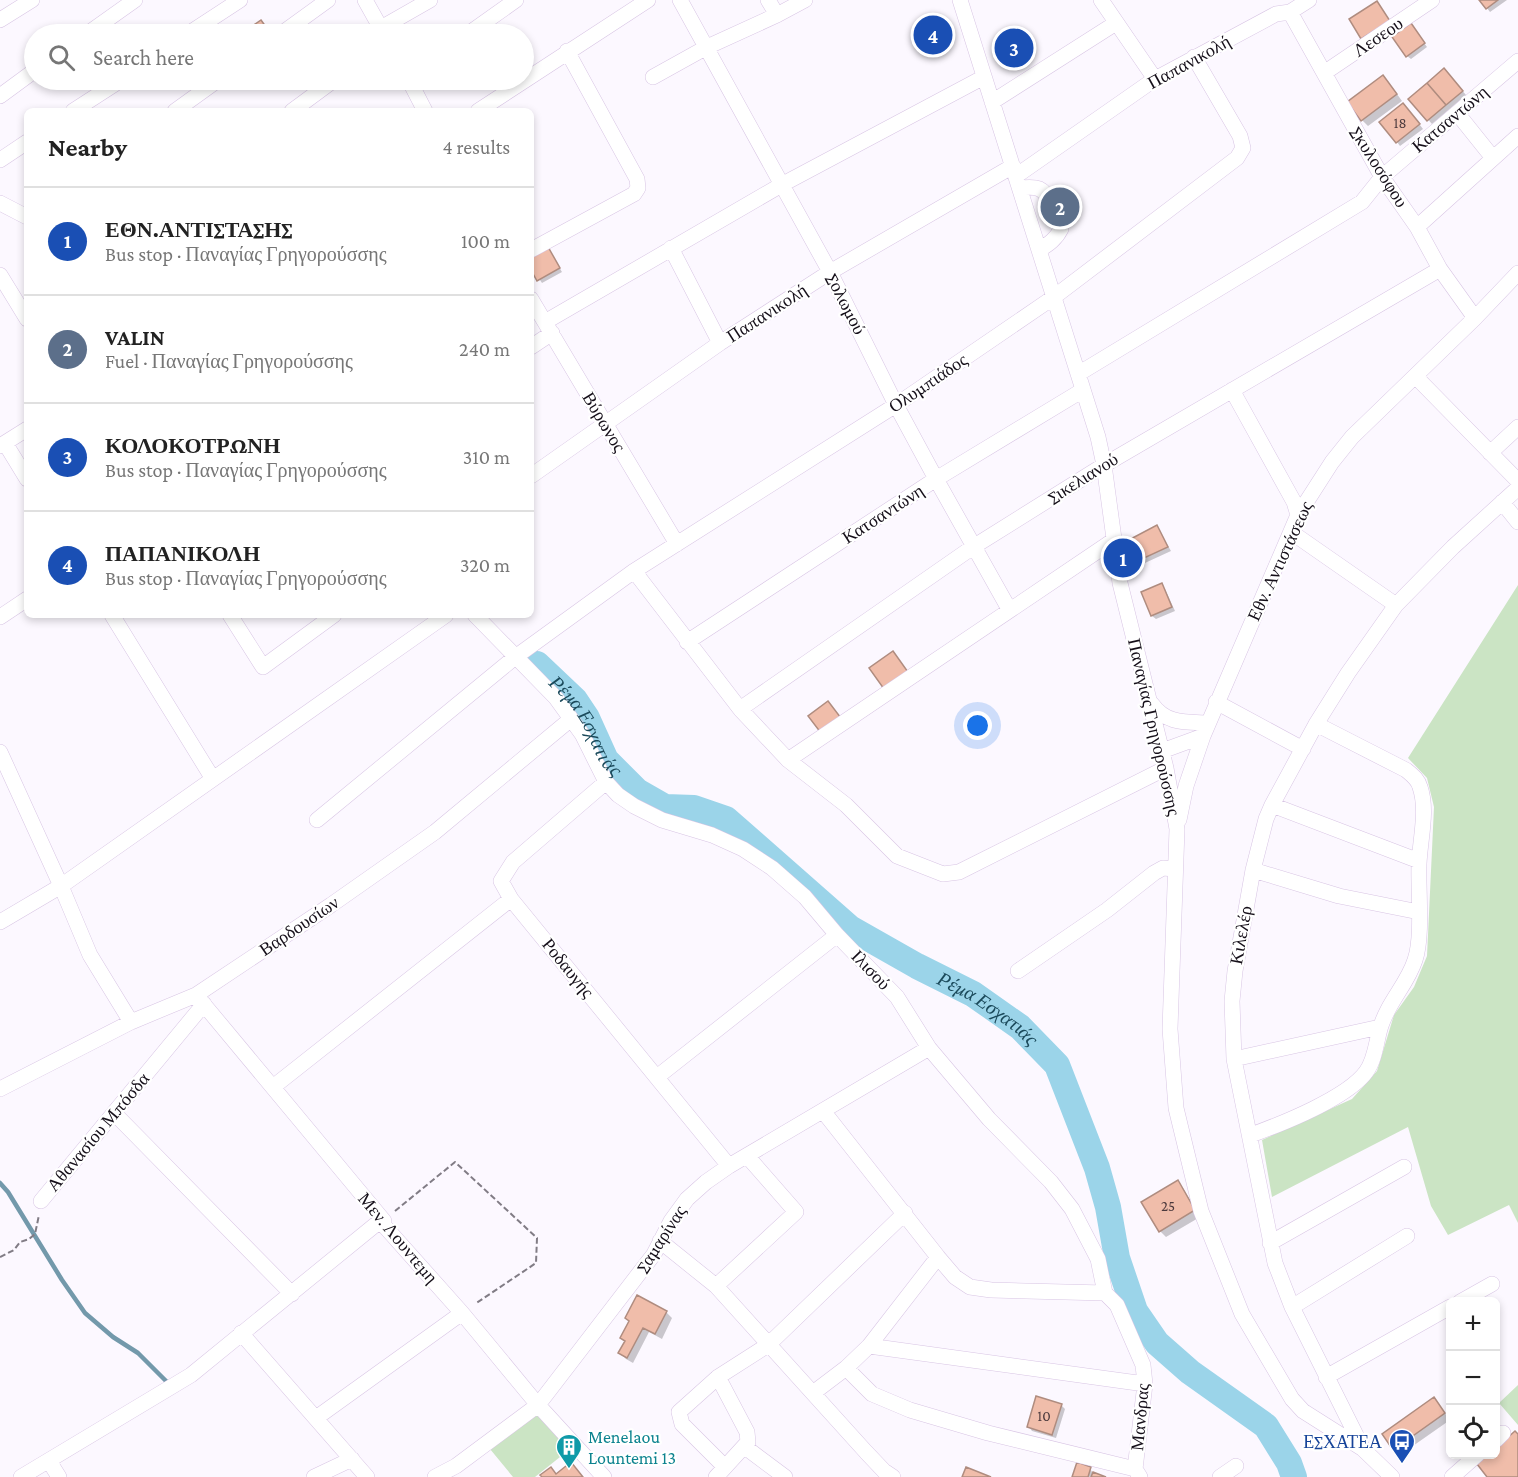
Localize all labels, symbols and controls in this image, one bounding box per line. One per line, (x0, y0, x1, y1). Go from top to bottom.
pin: 4 (914, 12, 952, 57)
street label: Λεσεου (1349, 13, 1407, 61)
search box (24, 24, 534, 90)
pin: 3 (994, 26, 1034, 70)
street label: Παπανικολή (1144, 31, 1234, 93)
icon: search (45, 41, 78, 74)
text: Search here (93, 45, 194, 70)
street label: Κατσαντώνη (1408, 81, 1492, 157)
house number: 18 (1393, 115, 1407, 131)
street label: Σκυλοσόφου (1346, 123, 1412, 211)
text: Nearby (48, 133, 127, 162)
text: 4 results (443, 136, 510, 158)
pin: 2 (1040, 184, 1080, 230)
text: ΕΘΝ.ΑΝΤΙΣΤΑΣΗΣ (105, 217, 293, 242)
text: 1 (64, 230, 71, 252)
text: 100 m (461, 230, 510, 252)
text: Bus stop · Παναγίας Γρηγορούσσης (105, 243, 387, 265)
street label: Σολωμού (822, 270, 870, 338)
street label: Παπανικολή (723, 280, 811, 346)
text: VALIN (105, 325, 165, 350)
text: 2 (62, 338, 73, 360)
text: 240 m (459, 338, 510, 360)
text: Fuel · Παναγίας Γρηγορούσσης (105, 350, 353, 372)
street label: Ολυμπιάδος (885, 350, 971, 416)
street label: Βύρωνος (578, 389, 630, 455)
text: ΚΟΛΟΚΟΤΡΩΝΗ (105, 433, 280, 458)
text: 3 (63, 446, 72, 468)
text: 310 m (463, 446, 510, 468)
street label: Σικελιανού (1044, 449, 1122, 507)
text: Bus stop · Παναγίας Γρηγορούσσης (105, 459, 387, 481)
street label: Κατσαντώνη (839, 480, 927, 548)
street label: Εθν. Αντιστάσεως (1244, 498, 1316, 624)
pin: 1 (1104, 536, 1142, 580)
text: ΠΑΠΑΝΙΚΟΛΗ (105, 541, 260, 566)
text: 4 (62, 554, 73, 576)
text: 320 m (460, 554, 510, 576)
text: Bus stop · Παναγίας Γρηγορούσσης (105, 567, 387, 589)
street label: Παναγίας Γρηγορούσσης (1124, 636, 1184, 818)
water label: Ρέμα Εσχατιάς (544, 670, 627, 781)
your location (963, 711, 992, 740)
street label: Βαρδουσίων (256, 892, 342, 960)
street label: Κιλελέρ (1226, 904, 1256, 966)
street label: Ροδαυγής (538, 934, 598, 1002)
street label: Ιλισού (847, 946, 895, 994)
water label: Ρέμα Εσχατιάς (933, 967, 1043, 1051)
street label: Αθανασίου Μπόσδα (43, 1068, 154, 1195)
street label: Μεν. Λουντεμη (354, 1189, 442, 1287)
house number: 25 (1161, 1198, 1175, 1214)
street label: Σαμαρίνας (632, 1202, 690, 1276)
map controls (1446, 1297, 1500, 1459)
button: + (1446, 1297, 1500, 1351)
button: − (1446, 1351, 1500, 1405)
street label: Μανδρας (1127, 1382, 1153, 1452)
button: locate (1446, 1405, 1500, 1459)
house number: 10 (1037, 1408, 1051, 1424)
place label: Menelaou Lountemi 13 (588, 1427, 676, 1468)
bus stop icon: ΕΣΧΑΤΕΑ (1387, 1427, 1417, 1465)
building icon: Menelaou Lountemi 13 (554, 1432, 584, 1470)
place label: ΕΣΧΑΤΕΑ (1303, 1432, 1382, 1452)

